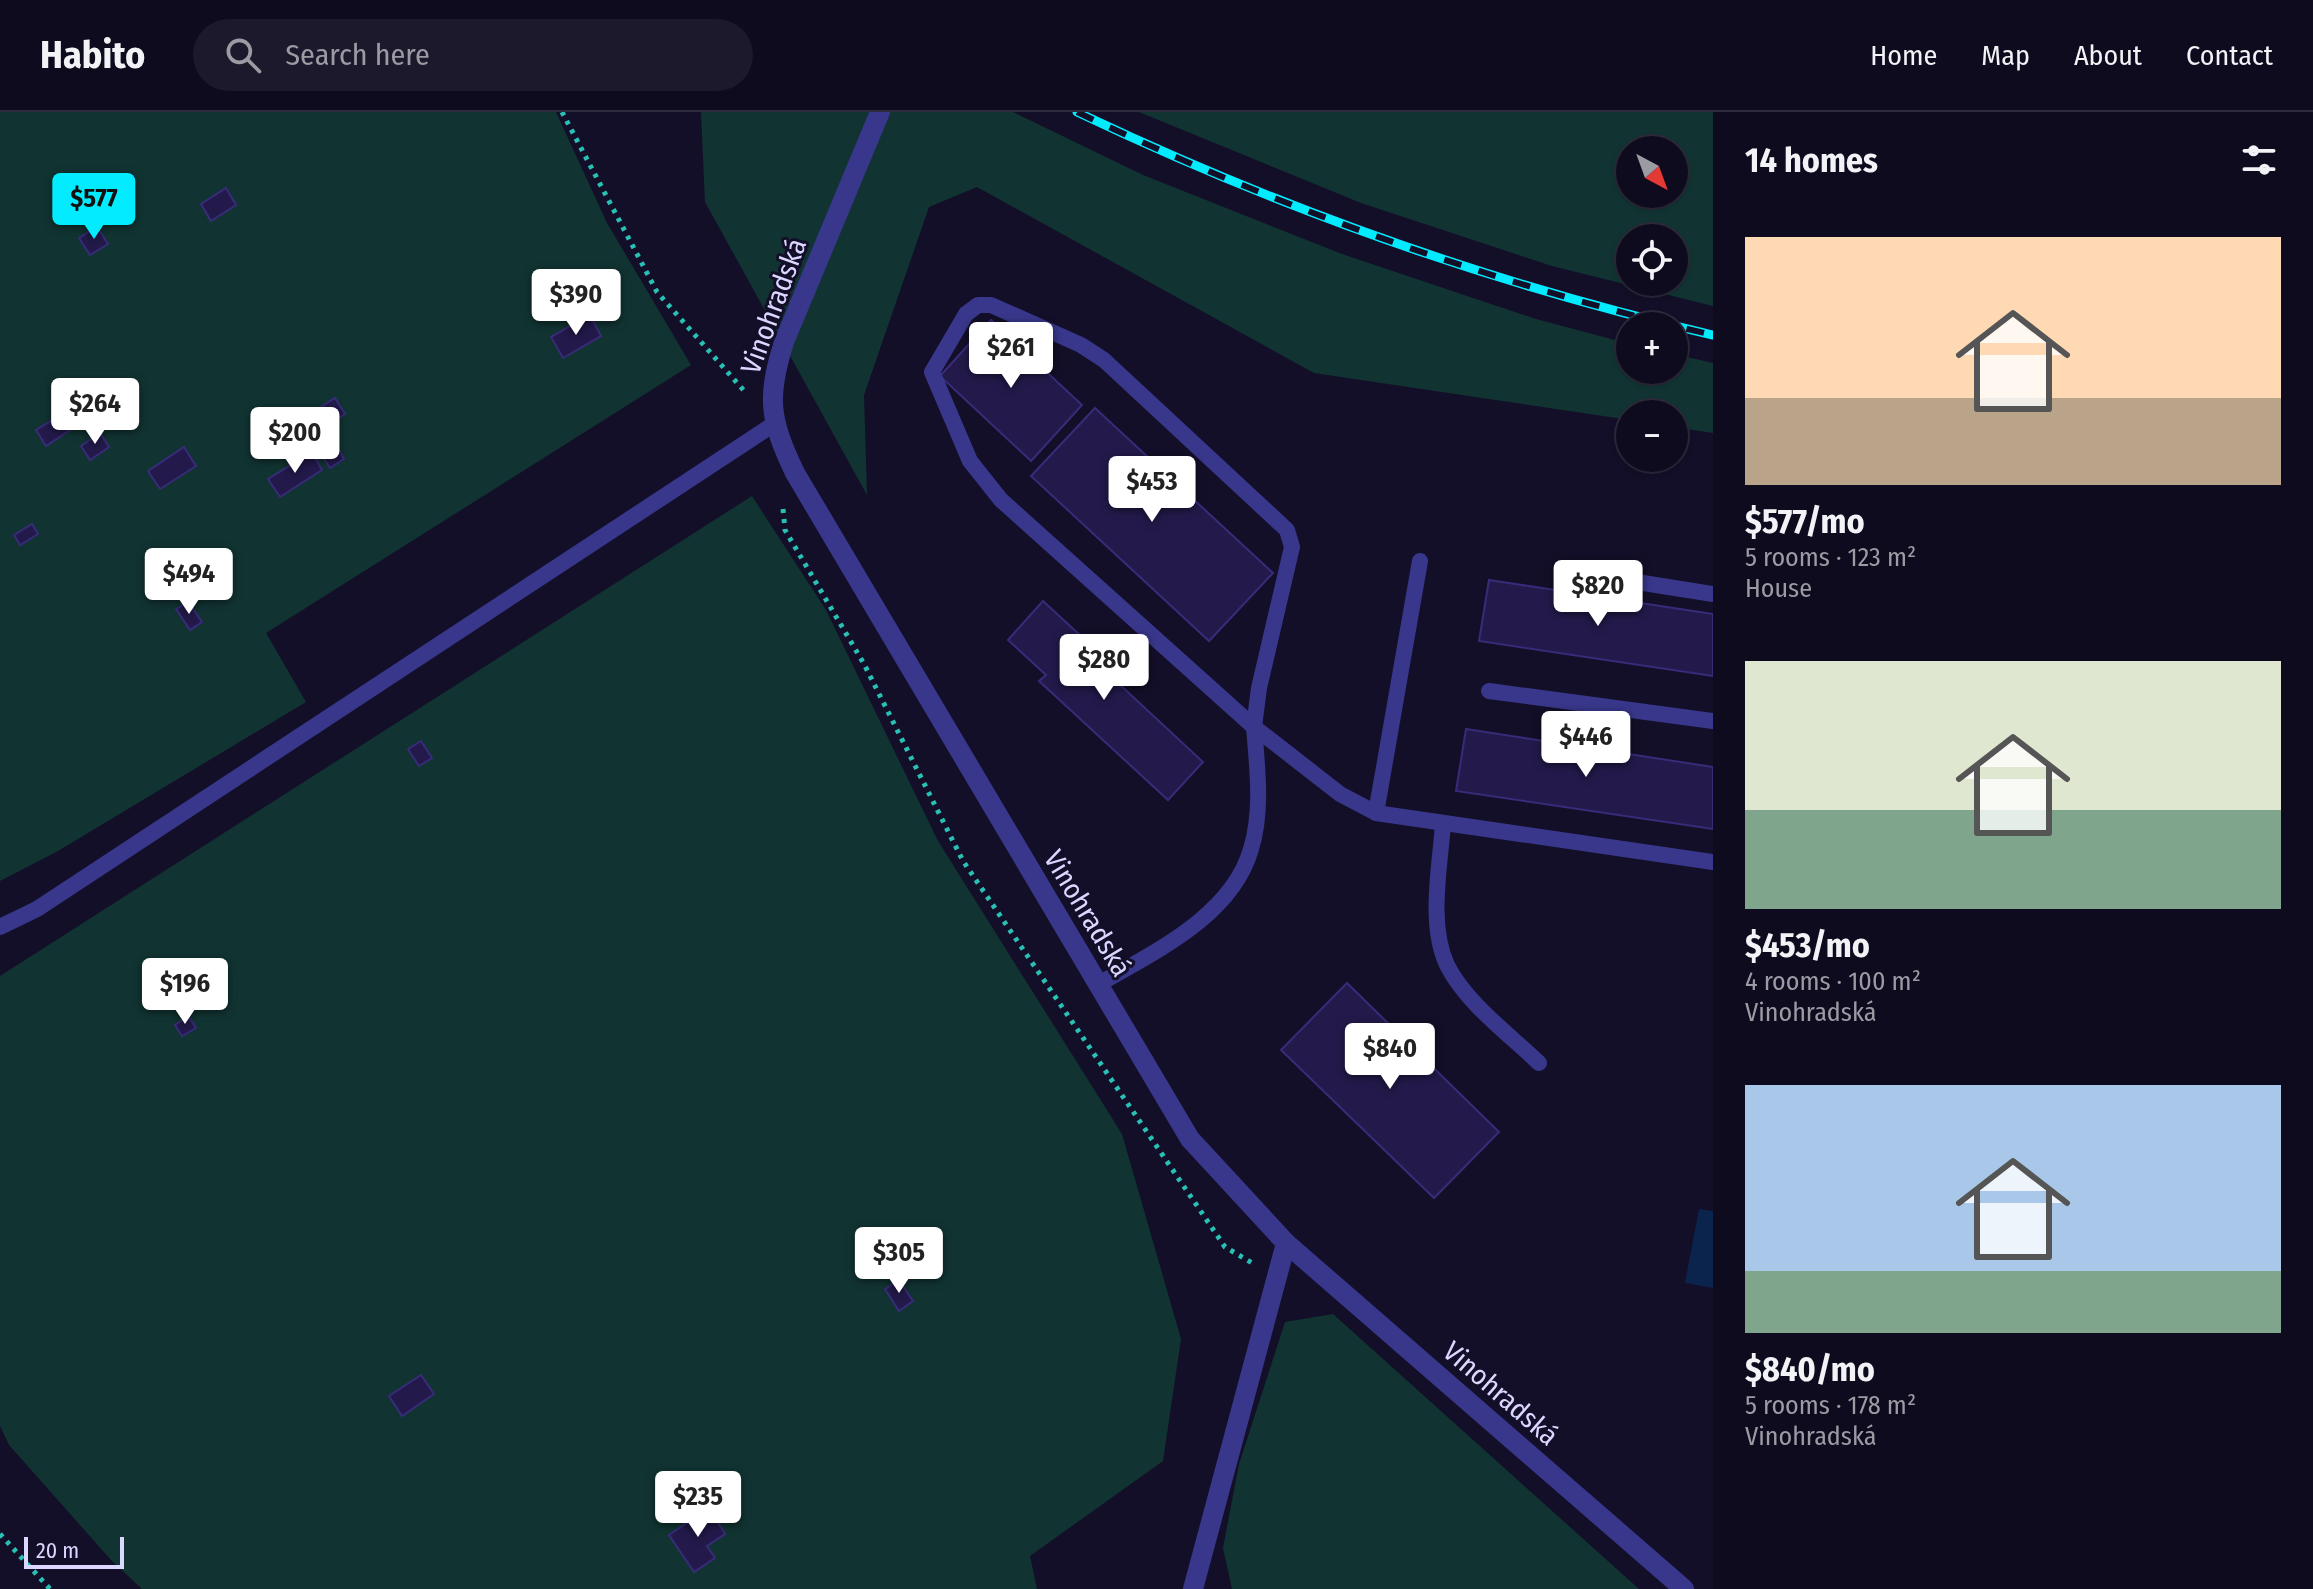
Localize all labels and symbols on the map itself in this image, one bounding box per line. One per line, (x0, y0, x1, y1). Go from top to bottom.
north arrow (1616, 136, 1688, 208)
pin: $577 (47, 173, 141, 241)
street label: Vinohradská (734, 234, 813, 378)
pin: $390 (529, 269, 623, 337)
pin: $261 (964, 322, 1058, 390)
pin: $264 (48, 378, 142, 446)
pin: $200 (248, 407, 342, 475)
pin: $453 (1105, 456, 1199, 524)
pin: $494 (142, 548, 236, 616)
pin: $820 (1551, 560, 1645, 628)
pin: $280 (1057, 634, 1151, 702)
pin: $446 (1539, 711, 1633, 779)
street label: Vinohradská (1037, 844, 1138, 982)
pin: $196 (138, 958, 232, 1026)
pin: $840 (1343, 1023, 1437, 1091)
pin: $305 (852, 1227, 946, 1295)
street label: Vinohradská (1436, 1335, 1565, 1452)
pin: $235 (651, 1471, 745, 1539)
scale bar (24, 1533, 124, 1569)

